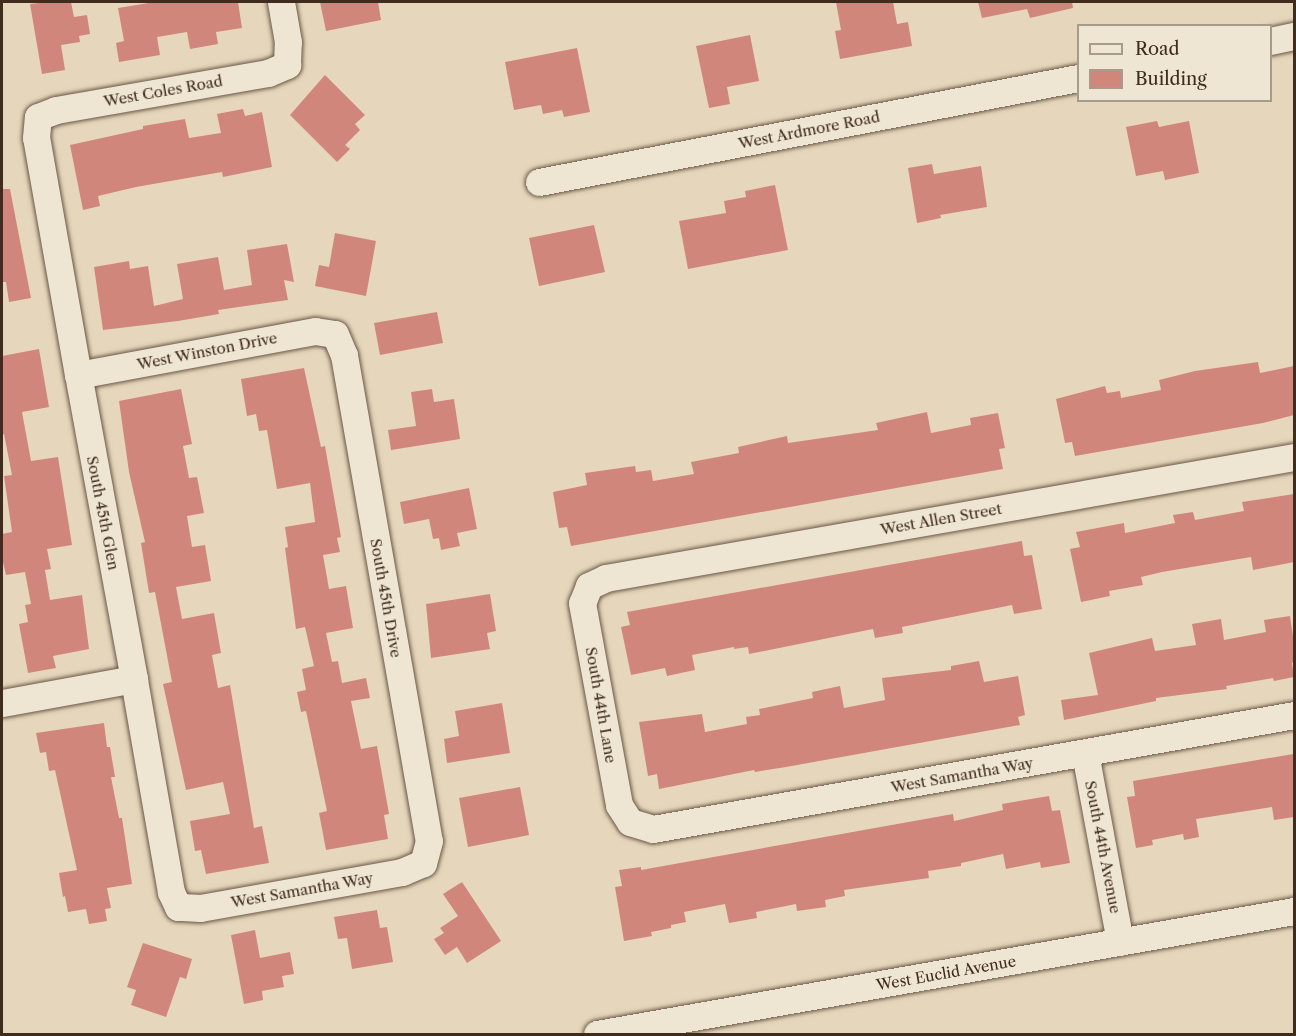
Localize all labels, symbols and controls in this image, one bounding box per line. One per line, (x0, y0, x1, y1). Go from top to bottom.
legend (1077, 24, 1272, 102)
text: Road (1135, 38, 1180, 60)
text: Building (1135, 68, 1207, 90)
street label: West Coles Road (102, 72, 224, 110)
street label: West Ardmore Road (736, 107, 882, 153)
street label: West Winston Drive (135, 329, 279, 373)
street label: South 45th Glen (83, 454, 123, 572)
street label: West Allen Street (879, 499, 1003, 539)
street label: South 45th Drive (367, 537, 405, 659)
street label: South 44th Lane (582, 645, 620, 765)
street label: West Samantha Way (889, 754, 1035, 796)
street label: South 44th Avenue (1081, 779, 1125, 915)
street label: West Samantha Way (229, 869, 375, 911)
street label: West Euclid Avenue (874, 952, 1018, 994)

